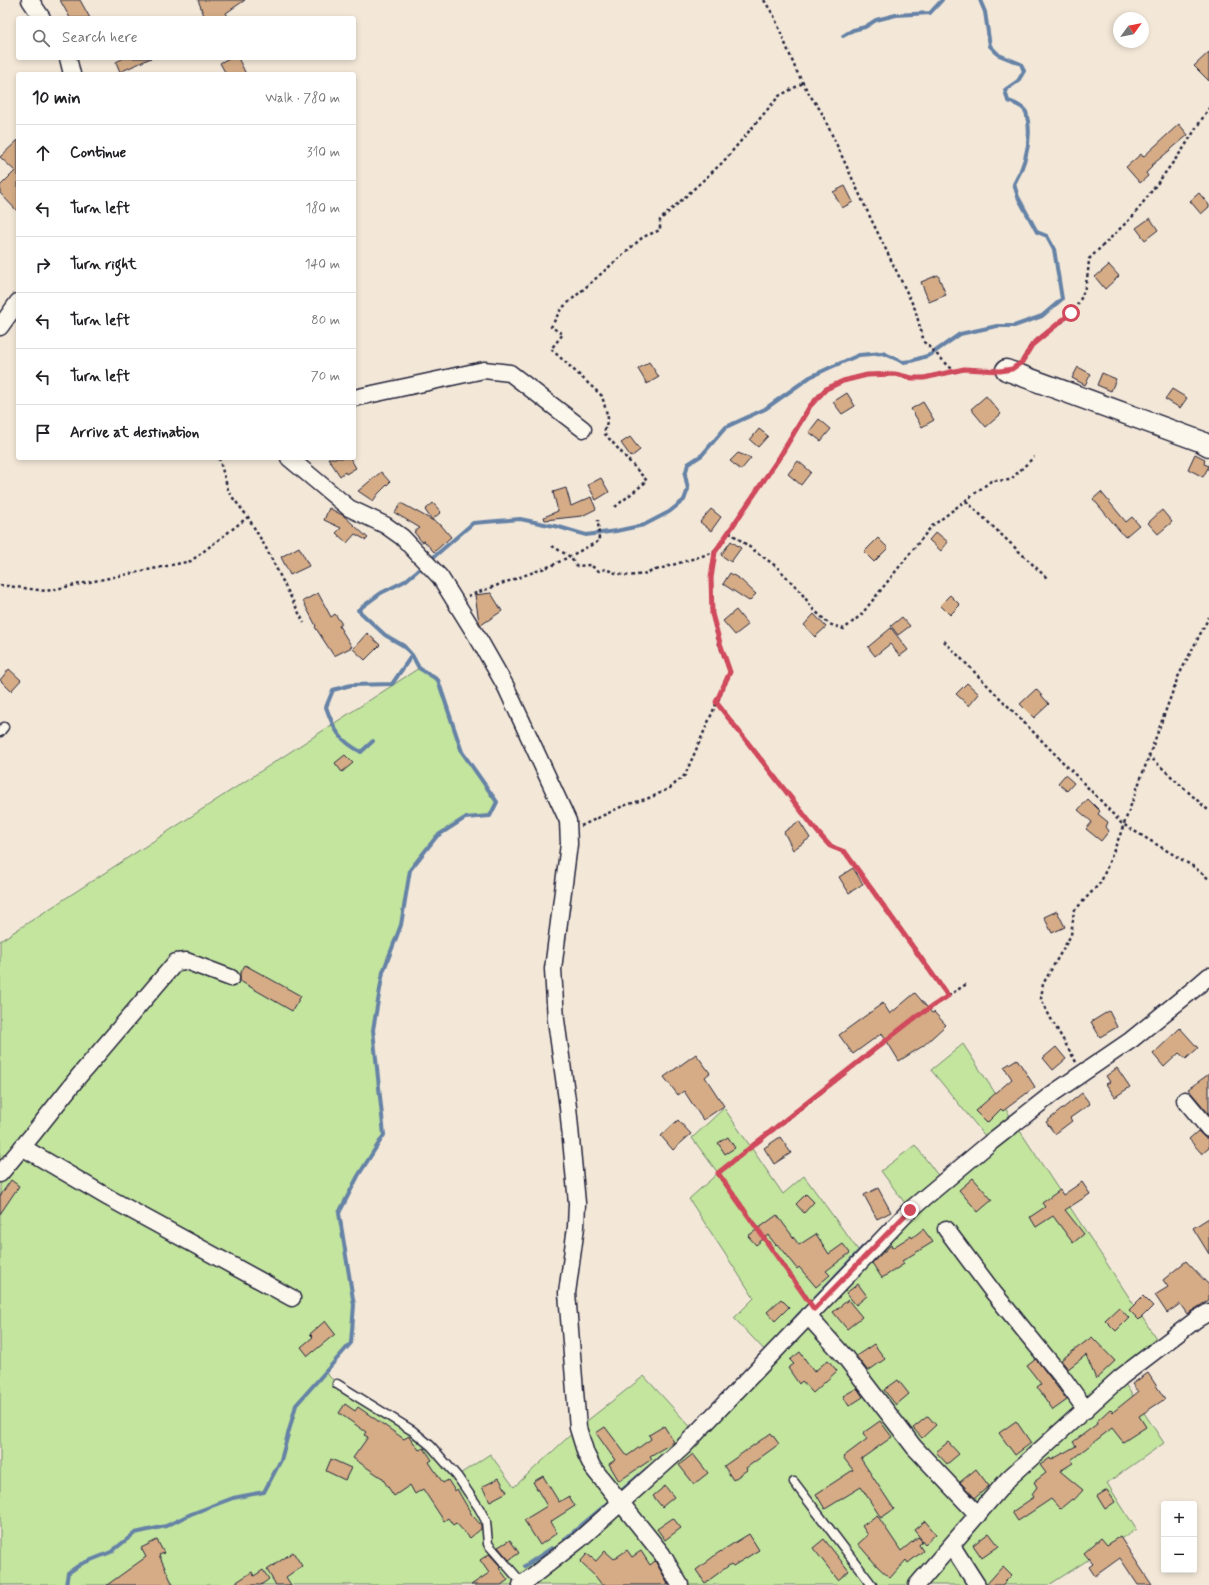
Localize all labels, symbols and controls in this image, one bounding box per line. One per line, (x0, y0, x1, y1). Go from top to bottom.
north arrow (1113, 12, 1149, 48)
search box (16, 16, 356, 60)
icon: search (30, 27, 52, 49)
text: Search here (62, 28, 138, 48)
text: 10 min (32, 87, 81, 109)
text: Walk · 780 m (265, 90, 340, 107)
icon: ahead (32, 142, 54, 164)
text: Continue (70, 143, 126, 163)
text: 310 m (307, 144, 340, 161)
icon: left (32, 198, 54, 220)
text: Turn left (70, 199, 130, 219)
text: 180 m (305, 200, 340, 217)
icon: right (32, 254, 54, 276)
text: Turn right (70, 255, 137, 275)
text: 140 m (305, 256, 340, 273)
route start (1062, 304, 1080, 322)
icon: left (32, 310, 54, 332)
text: Turn left (70, 311, 130, 331)
text: 80 m (311, 312, 340, 329)
icon: left (32, 366, 54, 388)
text: Turn left (70, 367, 130, 387)
text: 70 m (311, 368, 340, 385)
icon: arrive (32, 422, 54, 444)
text: Arrive at destination (70, 423, 199, 443)
route end (901, 1201, 919, 1219)
map controls (1161, 1501, 1197, 1573)
button: + (1161, 1501, 1197, 1537)
button: − (1161, 1537, 1197, 1573)

